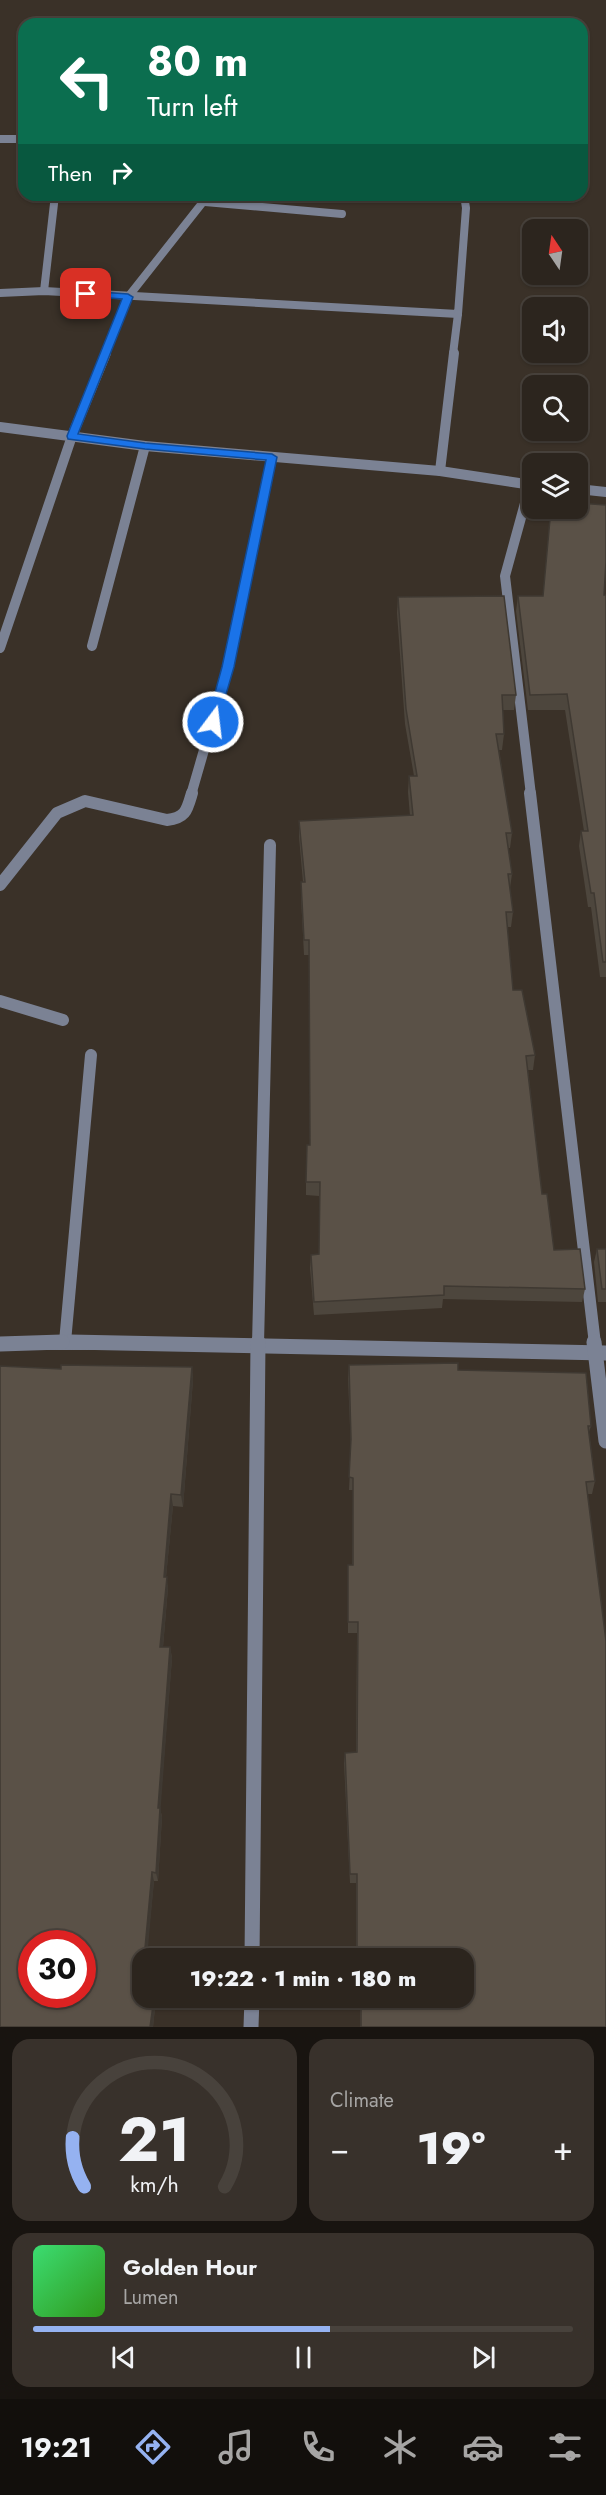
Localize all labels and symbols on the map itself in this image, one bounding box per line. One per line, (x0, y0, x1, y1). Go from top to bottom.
north arrow (522, 219, 588, 285)
pin (60, 268, 111, 319)
position arrow (181, 690, 245, 754)
speed limit sign: 30 (18, 1930, 96, 2008)

